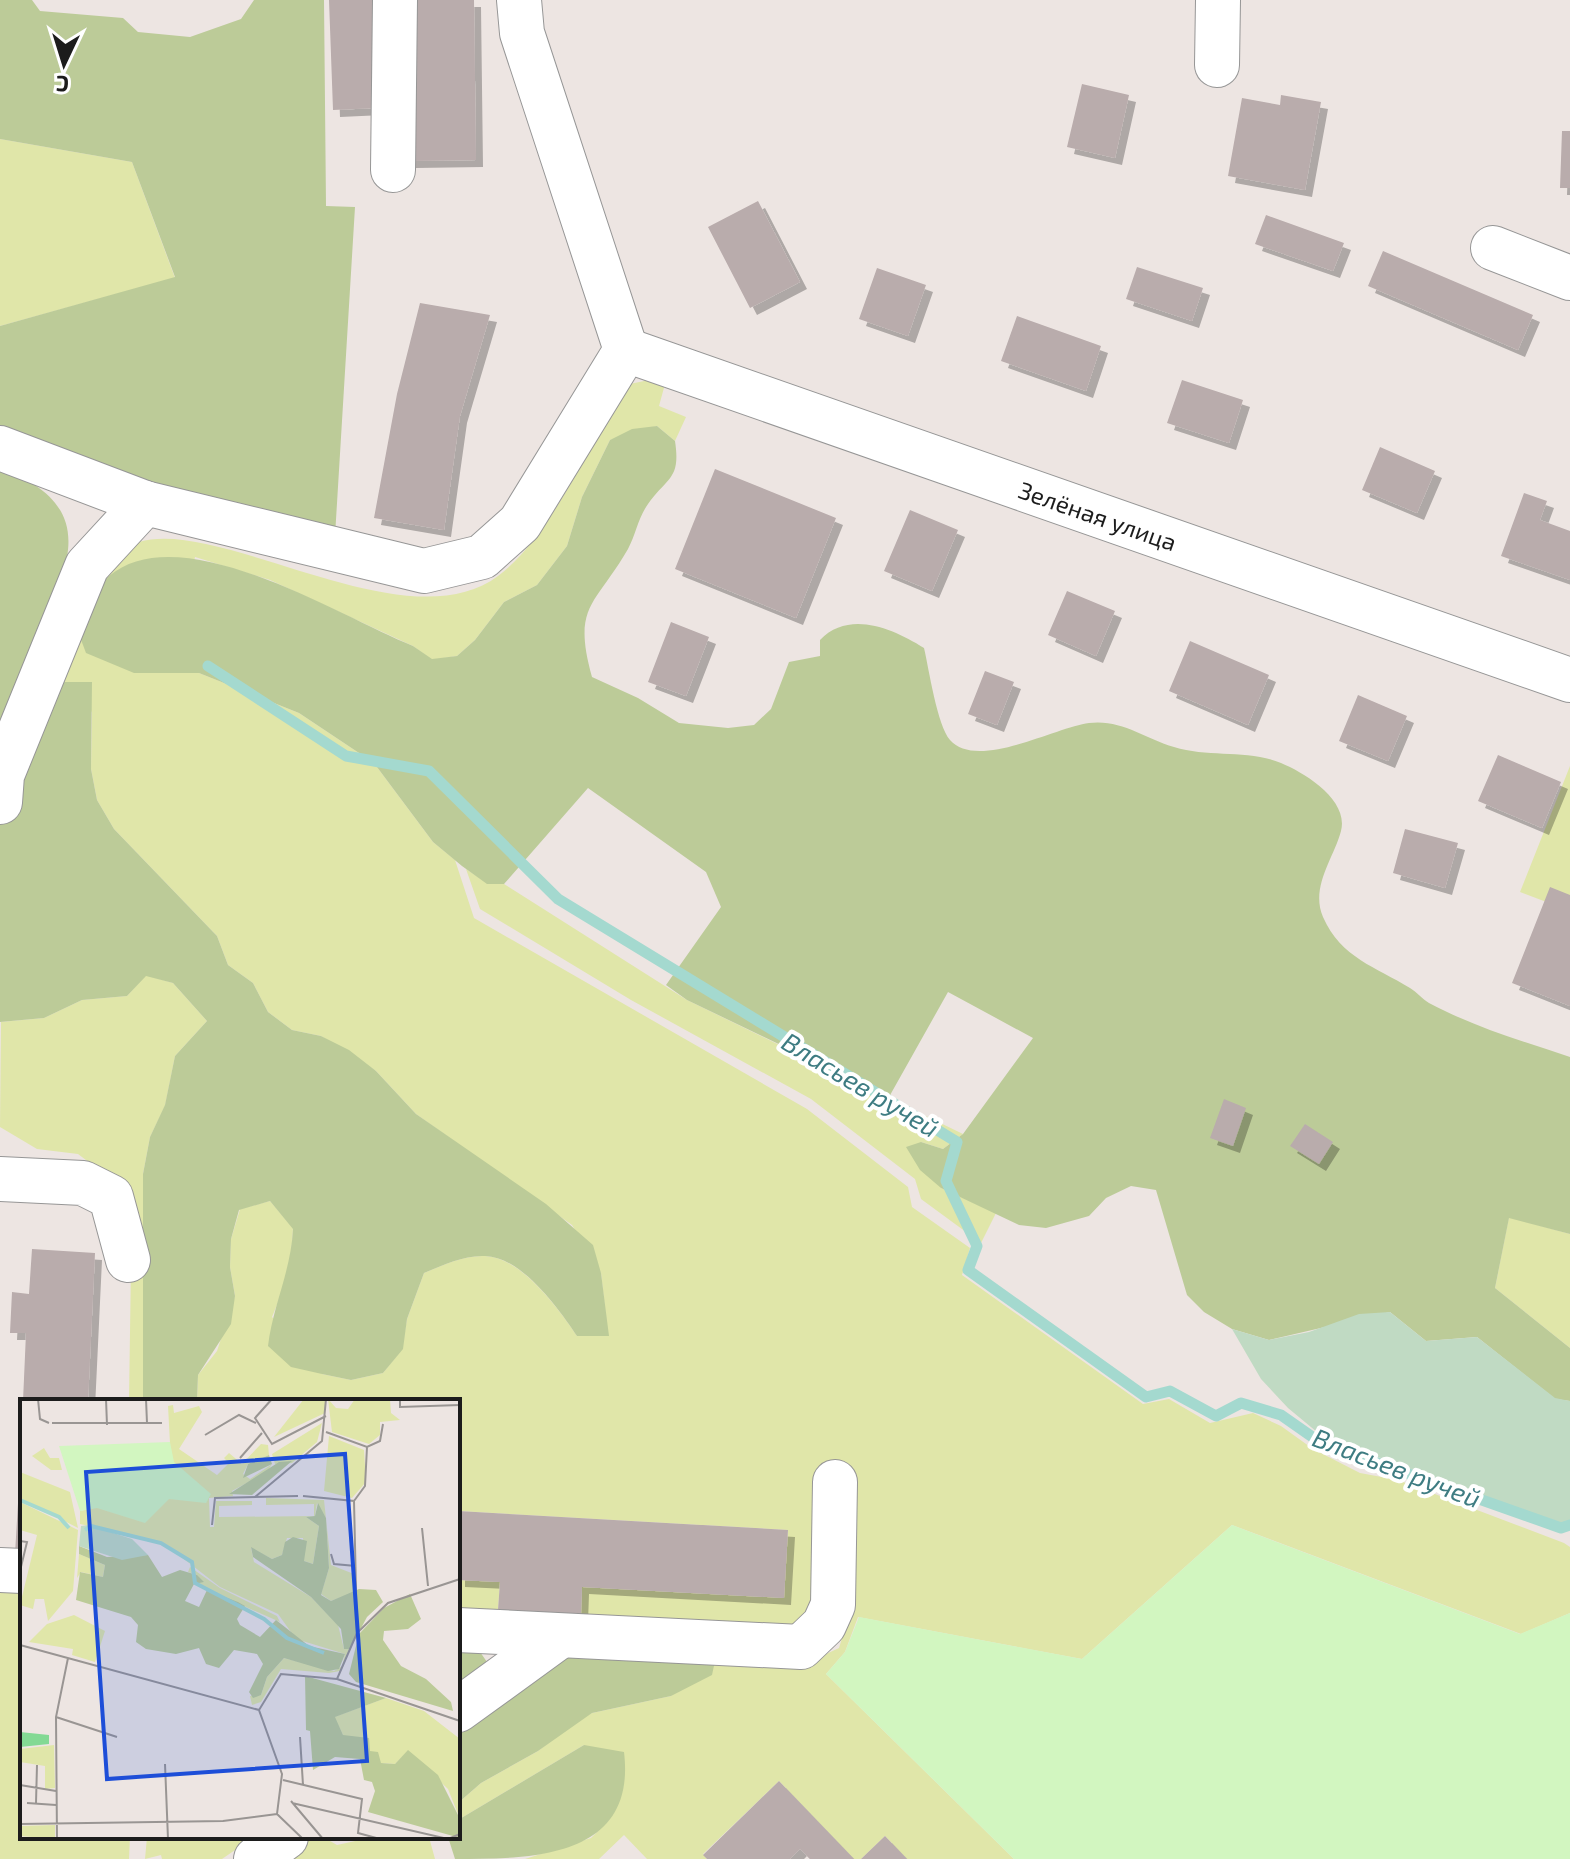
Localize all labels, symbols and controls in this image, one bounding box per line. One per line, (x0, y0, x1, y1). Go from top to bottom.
north arrow (24, 24, 104, 104)
text: С (55, 72, 70, 98)
street label: Зелёная улица (1015, 474, 1181, 556)
water label: Власьев ручей (777, 1025, 945, 1143)
inset map (20, 1399, 460, 1839)
water label: Власьев ручей (1309, 1421, 1485, 1513)

